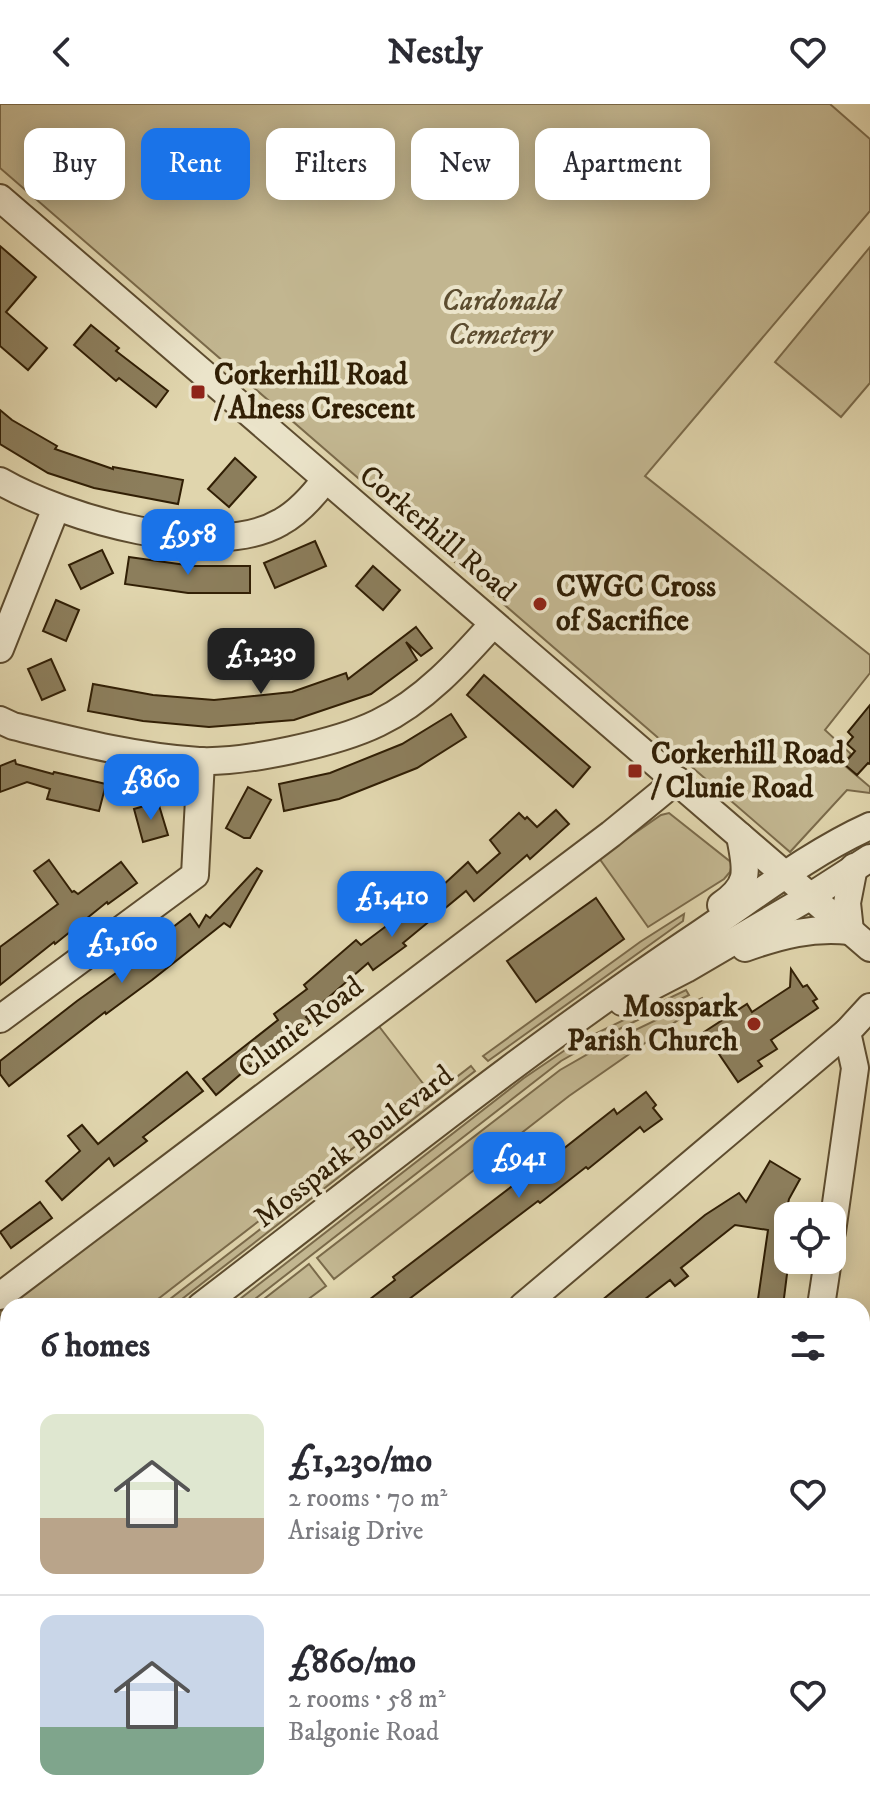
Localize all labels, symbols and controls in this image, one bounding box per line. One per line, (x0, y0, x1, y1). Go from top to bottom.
icon: back (40, 30, 84, 74)
text: Nestly (388, 30, 482, 75)
icon: heart (786, 30, 830, 74)
chip: Buy (24, 128, 125, 200)
chip: Rent (141, 128, 250, 200)
chip: Filters (266, 128, 395, 200)
chip: New (411, 128, 519, 200)
chip: Apartment (535, 128, 710, 200)
park label: Cardonald Cemetery (441, 283, 564, 354)
place label: Corkerhill Road / Alness Crescent (213, 357, 415, 428)
marker: Corkerhill Road / Alness Crescent (189, 383, 207, 401)
street label: Corkerhill Road (351, 458, 523, 610)
pin: £958 (141, 509, 235, 577)
text: £958 (160, 518, 216, 551)
place label: CWGC Cross of Sacrifice (556, 569, 716, 640)
marker: CWGC Cross of Sacrifice (531, 595, 549, 613)
pin: £1,230 (196, 628, 326, 696)
text: £1,230 (225, 637, 297, 670)
place label: Corkerhill Road / Clunie Road (650, 736, 846, 807)
pin: £860 (104, 754, 198, 822)
marker: Corkerhill Road / Clunie Road (626, 762, 644, 780)
text: £860 (122, 763, 180, 796)
pin: £1,410 (327, 871, 457, 939)
text: £1,410 (355, 880, 429, 913)
pin: £1,160 (57, 917, 187, 985)
text: £1,160 (86, 926, 158, 959)
street label: Clunie Road (231, 969, 371, 1087)
place label: Mosspark Parish Church (567, 989, 739, 1060)
marker: Mosspark Parish Church (745, 1015, 763, 1033)
street label: Mosspark Boulevard (247, 1058, 461, 1236)
pin: £941 (472, 1132, 566, 1200)
text: £941 (491, 1141, 547, 1174)
map controls (774, 1202, 846, 1274)
button: locate (774, 1202, 846, 1274)
icon: filters (786, 1324, 830, 1368)
text: 6 homes (40, 1325, 150, 1367)
text: £1,230/mo (288, 1440, 432, 1482)
icon: home (104, 1446, 200, 1542)
icon: heart (786, 1472, 830, 1516)
text: 2 rooms · 70 m² (288, 1482, 447, 1515)
text: Arisaig Drive (288, 1515, 423, 1548)
text: £860/mo (288, 1641, 416, 1683)
icon: home (104, 1647, 200, 1743)
icon: heart (786, 1673, 830, 1717)
text: 2 rooms · 58 m² (288, 1683, 446, 1716)
text: Balgonie Road (288, 1716, 439, 1749)

